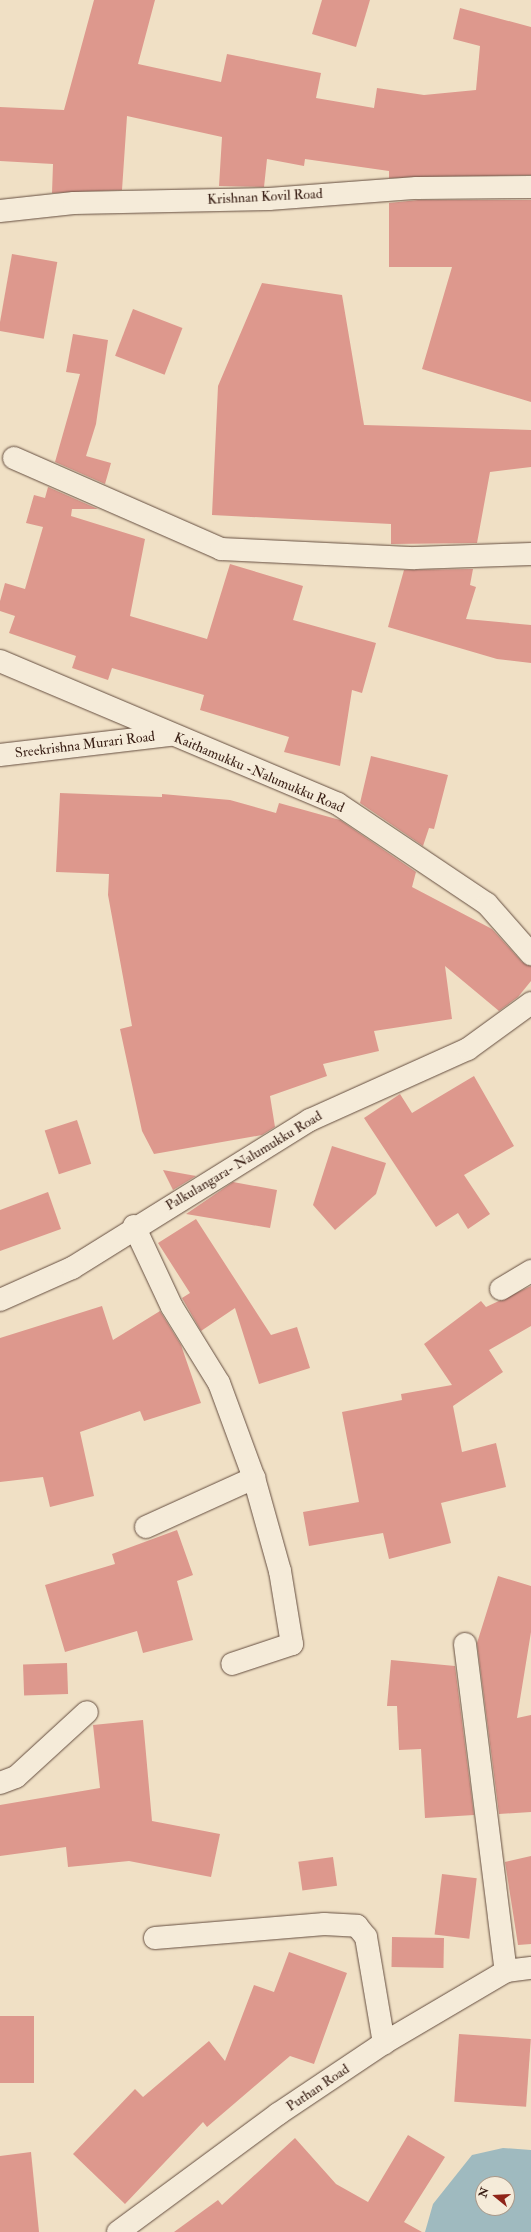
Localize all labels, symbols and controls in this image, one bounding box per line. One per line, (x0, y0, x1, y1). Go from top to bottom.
street label: Krishnan Kovil Road (207, 186, 323, 208)
street label: Sreekrishna Murari Road (14, 728, 156, 762)
street label: Kaithamukku -Nalumukku Road (171, 729, 347, 817)
street label: Palkulangara- Nalumukku Road (163, 1108, 325, 1214)
street label: Puthan Road (283, 2061, 353, 2115)
north arrow (475, 2176, 515, 2216)
text: N (476, 2186, 492, 2199)

